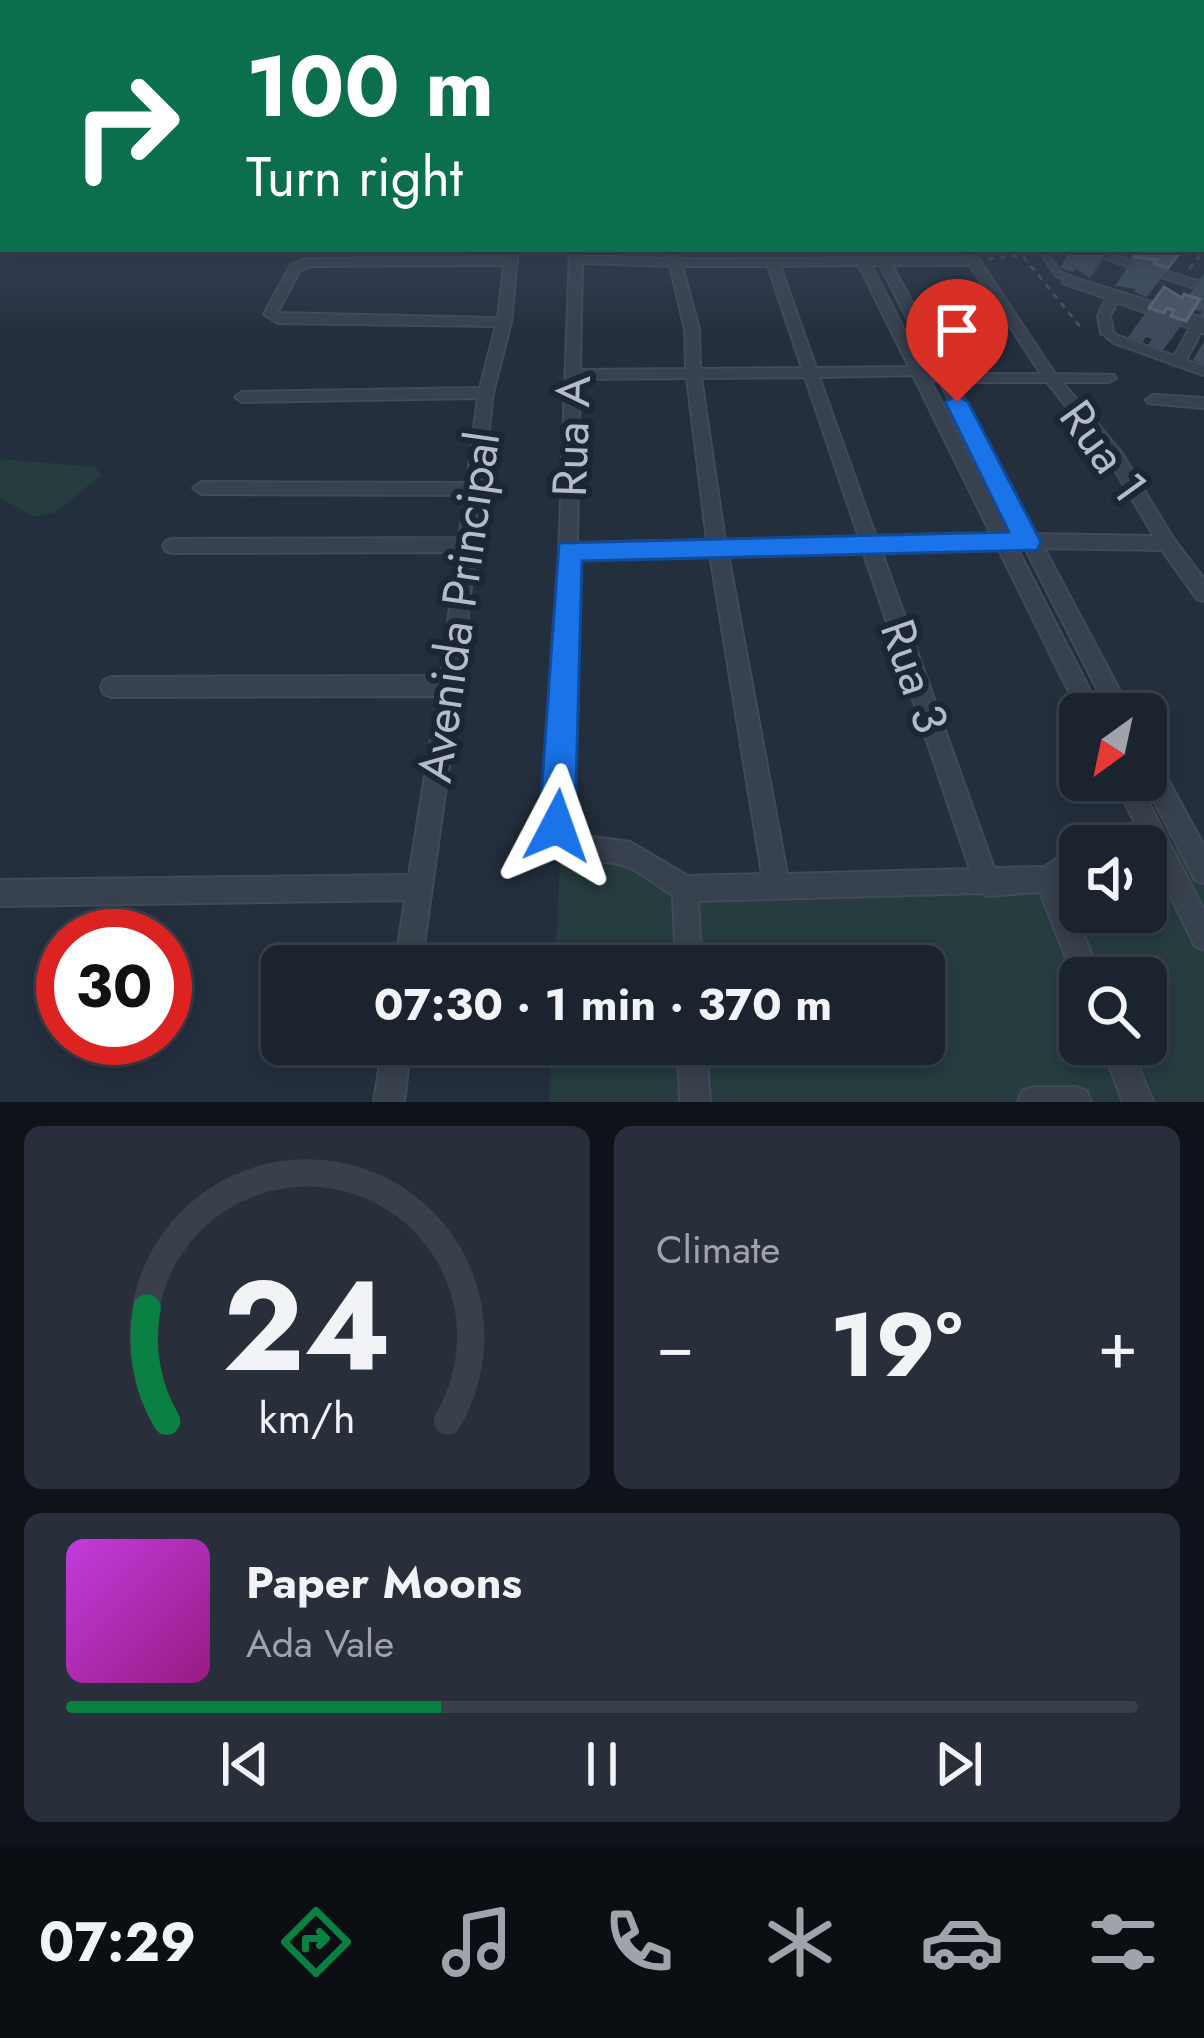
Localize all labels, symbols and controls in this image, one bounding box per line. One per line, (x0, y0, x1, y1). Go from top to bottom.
text: 100 m (246, 26, 494, 148)
icon: right (48, 48, 204, 204)
text: Turn right (246, 138, 463, 216)
pin (906, 279, 1008, 402)
icon: arrive (924, 297, 990, 363)
street label: Rua A (535, 374, 608, 498)
street label: Rua 1 (1043, 386, 1164, 517)
street label: Avenida Principal (400, 427, 517, 787)
street label: Rua 3 (863, 610, 966, 742)
north arrow (1059, 693, 1167, 801)
map controls (1059, 693, 1167, 1065)
position arrow (494, 763, 620, 889)
button: sound (1059, 825, 1167, 933)
speed limit sign: 30 (36, 909, 192, 1065)
button: search (1059, 957, 1167, 1065)
text: 07:30 · 1 min · 370 m (374, 972, 832, 1037)
text: Climate (656, 1221, 780, 1278)
text: 24 (223, 1236, 391, 1417)
text: 19° (830, 1280, 963, 1410)
text: − (656, 1297, 695, 1393)
text: + (1097, 1297, 1138, 1393)
text: km/h (259, 1386, 355, 1448)
text: Paper Moons (246, 1550, 522, 1615)
text: Ada Vale (246, 1615, 394, 1672)
icon: previous (212, 1731, 278, 1797)
icon: pause (569, 1731, 635, 1797)
icon: next (926, 1731, 992, 1797)
icon: directions (274, 1900, 358, 1984)
icon: music (435, 1900, 519, 1984)
icon: phone (597, 1900, 681, 1984)
icon: climate (758, 1900, 842, 1984)
icon: car (920, 1900, 1004, 1984)
icon: filters (1081, 1900, 1165, 1984)
text: 07:29 (39, 1903, 196, 1981)

